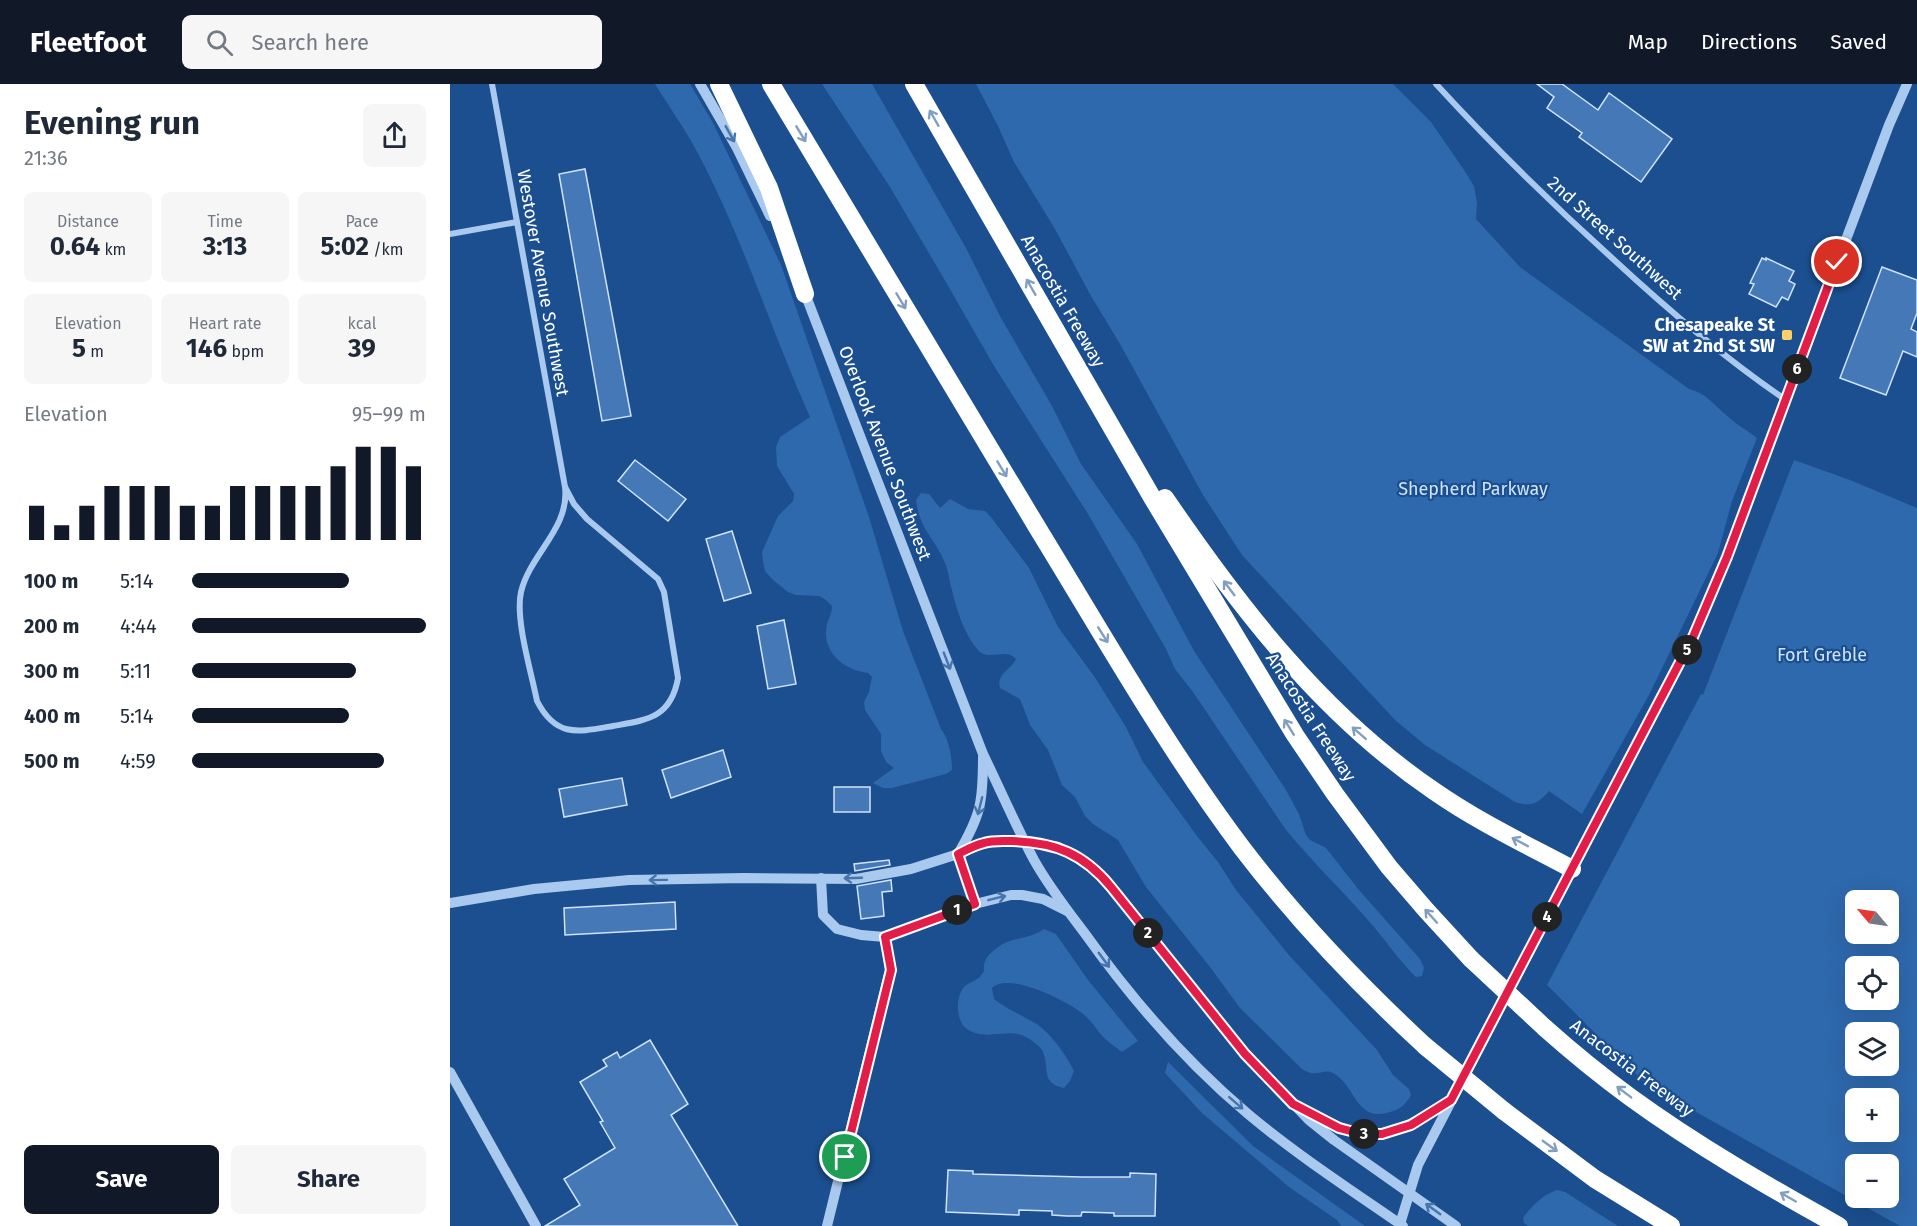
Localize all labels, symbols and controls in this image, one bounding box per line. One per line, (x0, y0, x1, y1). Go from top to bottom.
search box (182, 15, 602, 69)
text: Fleetfoot (30, 26, 146, 59)
icon: search (203, 26, 236, 59)
text: Search here (251, 29, 369, 56)
text: Map (1628, 29, 1668, 55)
text: Directions (1701, 29, 1797, 55)
text: Saved (1830, 29, 1887, 55)
text: Evening run (24, 103, 200, 143)
button: share (363, 104, 426, 167)
one-way arrow (927, 110, 939, 127)
one-way arrow (725, 125, 736, 143)
one-way arrow (795, 125, 807, 142)
text: 21:36 (24, 146, 68, 170)
street label: Westover Avenue Southwest (512, 168, 574, 399)
street label: 2nd Street Southwest (1543, 172, 1687, 305)
text: Distance (57, 212, 119, 231)
text: Time (207, 212, 243, 231)
text: Pace (345, 212, 379, 231)
text: 0.64 (50, 231, 100, 262)
text: 3:13 (203, 231, 247, 262)
text: 5:02 (320, 231, 369, 262)
street label: Anacostia Freeway (1016, 231, 1110, 371)
pin (1811, 236, 1862, 287)
text: km (100, 240, 126, 259)
text: /km (369, 240, 404, 259)
icon: check (1820, 245, 1853, 278)
one-way arrow (1025, 279, 1037, 296)
one-way arrow (896, 292, 908, 309)
text: Elevation (54, 314, 122, 333)
text: Heart rate (189, 314, 261, 333)
text: kcal (348, 314, 376, 333)
place label: Chesapeake St SW at 2nd St SW (1643, 314, 1776, 357)
marker: Chesapeake St SW at 2nd St SW (1780, 328, 1794, 342)
text: 5 (72, 333, 86, 364)
text: 146 (186, 333, 227, 364)
text: 39 (348, 333, 376, 364)
text: m (86, 342, 104, 361)
text: bpm (227, 342, 264, 361)
street label: Overlook Avenue Southwest (834, 343, 936, 564)
pin: 6 (1782, 354, 1812, 384)
text: 6 (1792, 359, 1802, 378)
text: Elevation (24, 402, 108, 426)
text: 95–99 m (352, 402, 426, 426)
one-way arrow (996, 460, 1008, 477)
park label: Shepherd Parkway (1398, 478, 1548, 500)
text: 100 m (24, 569, 78, 593)
text: 5:14 (120, 569, 153, 593)
one-way arrow (1223, 580, 1236, 596)
text: 200 m (24, 614, 79, 638)
text: 4:44 (120, 614, 157, 638)
one-way arrow (1098, 626, 1110, 643)
pin: 5 (1672, 635, 1702, 665)
text: 5 (1683, 640, 1691, 659)
park label: Fort Greble (1777, 644, 1867, 666)
street label: Anacostia Freeway (1261, 648, 1361, 786)
one-way arrow (942, 651, 953, 670)
text: 300 m (24, 659, 79, 683)
text: 5:11 (120, 659, 151, 683)
text: 400 m (24, 704, 80, 728)
text: 5:14 (120, 704, 153, 728)
one-way arrow (1283, 718, 1296, 735)
one-way arrow (1352, 726, 1367, 740)
text: 500 m (24, 749, 80, 773)
text: 4:59 (120, 749, 156, 773)
one-way arrow (973, 796, 985, 815)
one-way arrow (1512, 836, 1529, 848)
one-way arrow (844, 872, 864, 883)
one-way arrow (649, 874, 669, 885)
north arrow (1845, 890, 1899, 944)
map controls (1845, 890, 1899, 1208)
one-way arrow (987, 892, 1006, 903)
pin: 1 (942, 895, 972, 925)
text: 1 (953, 900, 961, 919)
pin: 4 (1532, 902, 1562, 932)
text: 4 (1542, 907, 1552, 926)
one-way arrow (1424, 909, 1438, 924)
pin: 2 (1133, 918, 1163, 948)
text: 2 (1144, 923, 1152, 942)
one-way arrow (1097, 952, 1110, 968)
button: locate (1845, 956, 1899, 1010)
street label: Anacostia Freeway (1566, 1014, 1698, 1122)
button: layers (1845, 1022, 1899, 1076)
one-way arrow (1616, 1086, 1632, 1099)
button: + (1845, 1088, 1899, 1142)
one-way arrow (1228, 1096, 1243, 1110)
pin: 3 (1349, 1119, 1379, 1149)
text: 3 (1360, 1124, 1368, 1143)
pin (819, 1131, 870, 1182)
icon: arrive (828, 1140, 861, 1173)
one-way arrow (1542, 1140, 1558, 1153)
button: Save (24, 1145, 219, 1214)
button: Share (231, 1145, 426, 1214)
button: − (1845, 1154, 1899, 1208)
one-way arrow (1780, 1191, 1797, 1203)
one-way arrow (1425, 1203, 1441, 1215)

